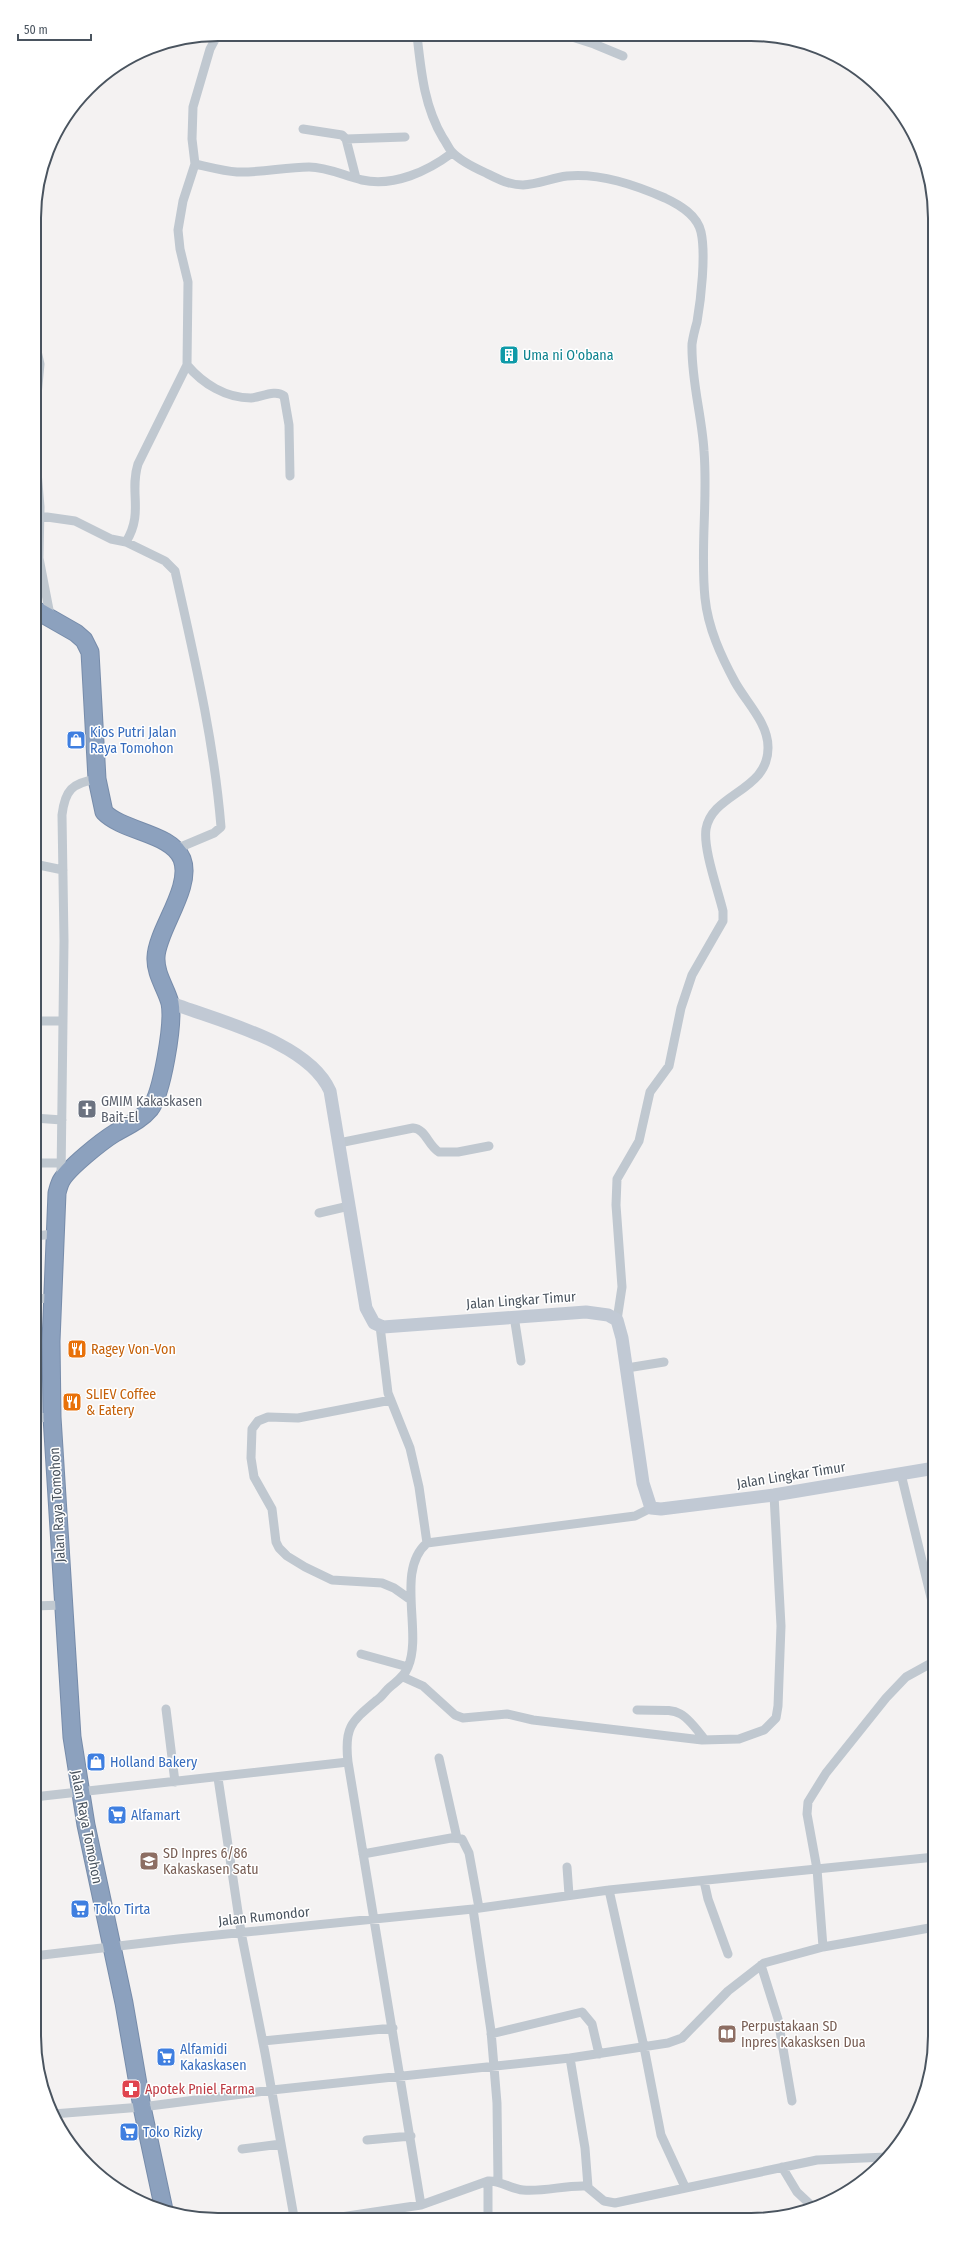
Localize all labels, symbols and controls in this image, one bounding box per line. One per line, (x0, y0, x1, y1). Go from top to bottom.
scale bar (18, 16, 91, 42)
text: 50 m (24, 23, 48, 37)
building icon: Uma ni O'obana (498, 344, 520, 366)
place label: Uma ni O'obana (523, 347, 614, 364)
place label: Kios Putri Jalan Raya Tomohon (90, 724, 177, 757)
shop icon: Kios Putri Jalan Raya Tomohon (65, 729, 87, 751)
place label: GMIM Kakaskasen Bait-El (101, 1093, 202, 1126)
church icon: GMIM Kakaskasen Bait-El (76, 1098, 98, 1120)
street label: Jalan Lingkar Timur (466, 1288, 576, 1313)
restaurant icon: Ragey Von-Von (66, 1338, 88, 1360)
place label: Ragey Von-Von (91, 1341, 176, 1358)
place label: SLIEV Coffee & Eatery (86, 1386, 156, 1419)
restaurant icon: SLIEV Coffee & Eatery (61, 1391, 83, 1413)
street label: Jalan Raya Tomohon (46, 1447, 69, 1563)
street label: Jalan Lingkar Timur (736, 1458, 847, 1492)
shop icon: Holland Bakery (85, 1751, 107, 1773)
place label: Holland Bakery (110, 1754, 198, 1771)
street label: Jalan Raya Tomohon (67, 1769, 106, 1885)
supermarket icon: Alfamart (106, 1804, 128, 1826)
place label: Alfamart (131, 1807, 180, 1824)
place label: SD Inpres 6/86 Kakaskasen Satu (163, 1845, 259, 1878)
school or university icon: SD Inpres 6/86 Kakaskasen Satu (138, 1850, 160, 1872)
supermarket icon: Toko Tirta (69, 1898, 91, 1920)
place label: Toko Tirta (94, 1901, 151, 1918)
street label: Jalan Rumondor (217, 1903, 311, 1930)
place label: Perpustakaan SD Inpres Kakasksen Dua (741, 2018, 866, 2051)
library icon: Perpustakaan SD Inpres Kakasksen Dua (716, 2023, 738, 2045)
place label: Alfamidi Kakaskasen (180, 2041, 247, 2074)
supermarket icon: Alfamidi Kakaskasen (155, 2046, 177, 2068)
pharmacy icon: Apotek Pniel Farma (120, 2078, 142, 2100)
place label: Apotek Pniel Farma (145, 2081, 255, 2098)
supermarket icon: Toko Rizky (118, 2121, 140, 2143)
place label: Toko Rizky (143, 2124, 203, 2141)

